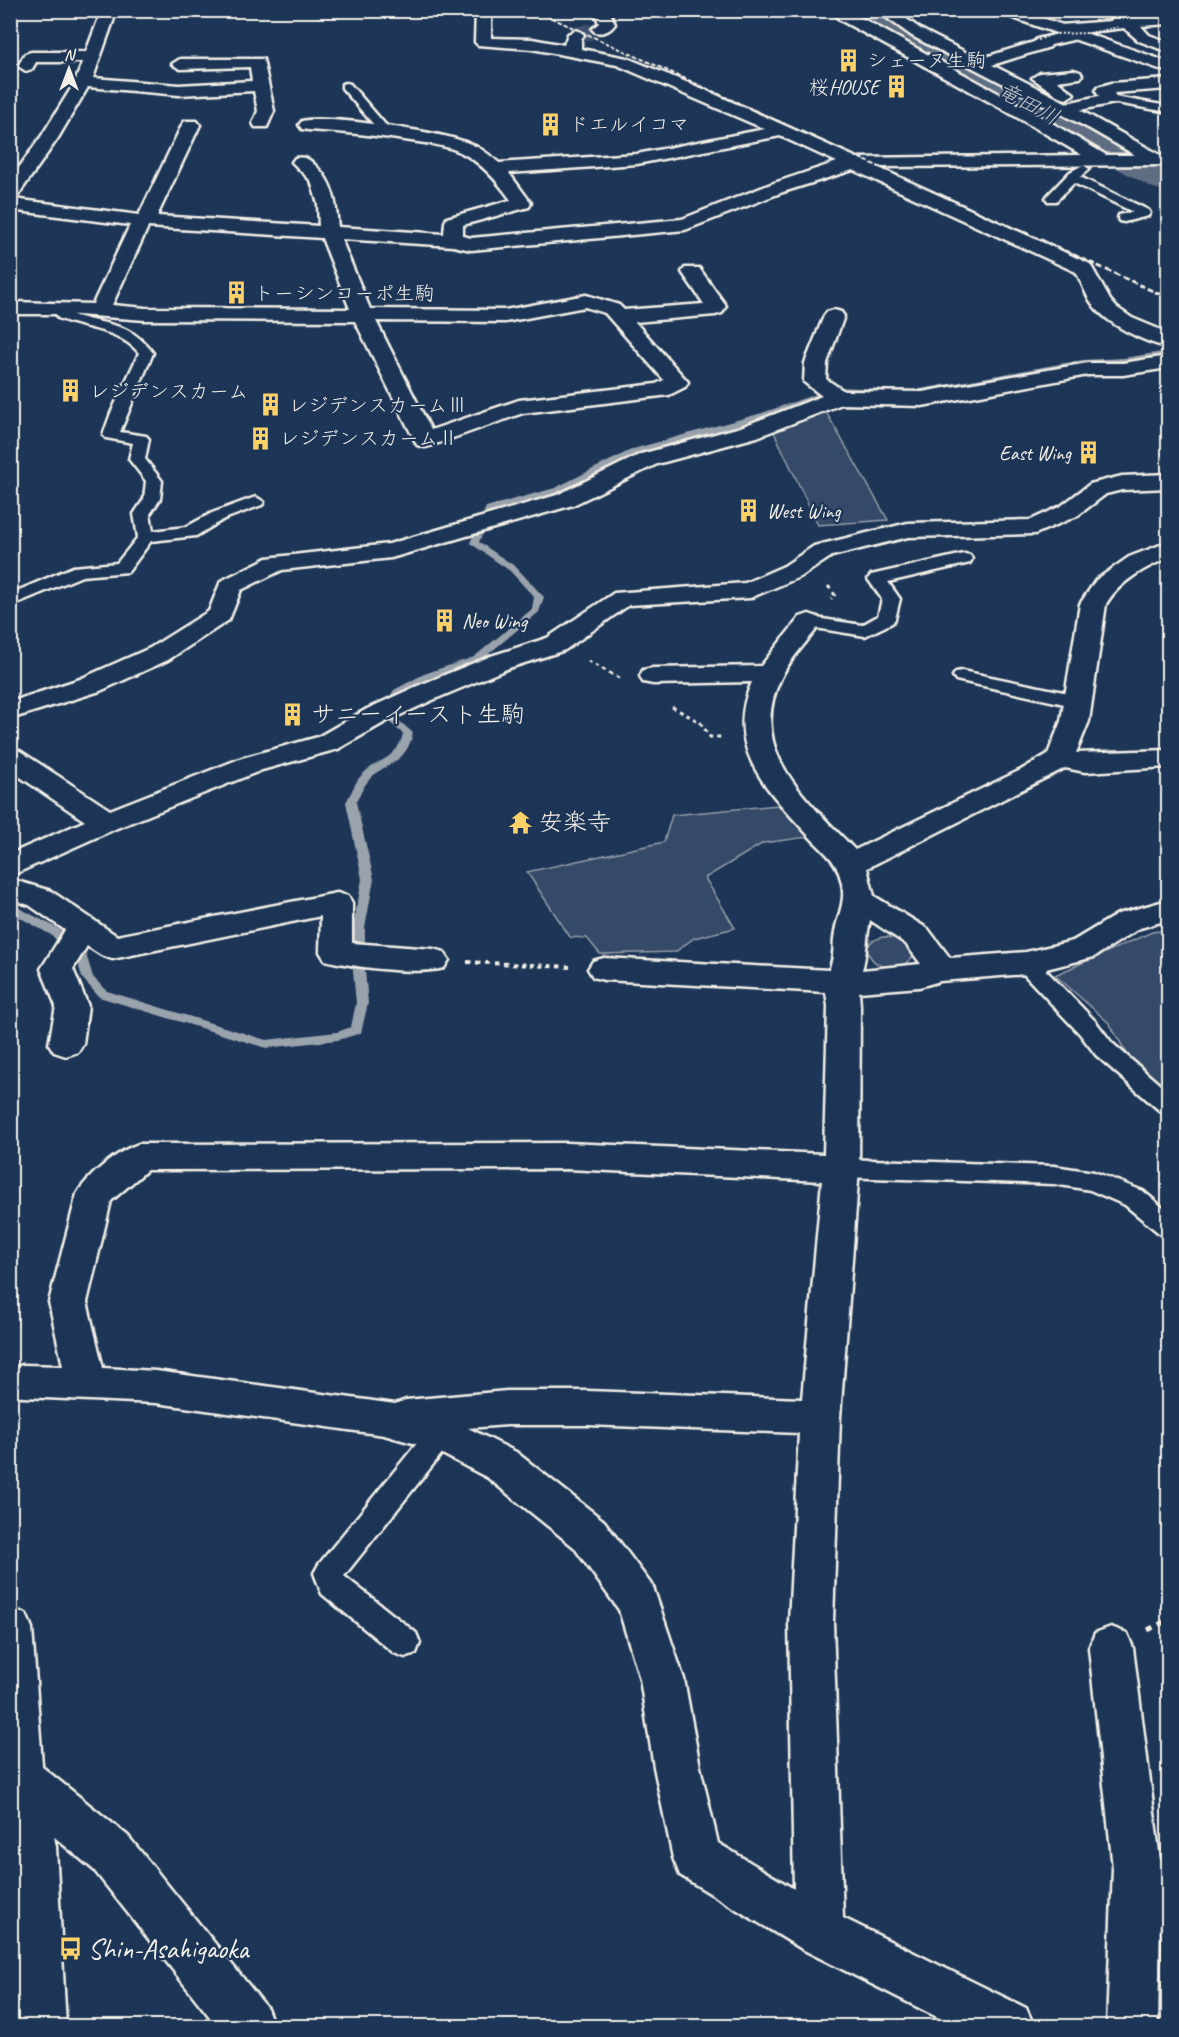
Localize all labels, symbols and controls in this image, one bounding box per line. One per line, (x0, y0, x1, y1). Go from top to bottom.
north arrow (39, 39, 99, 99)
text: N (64, 45, 77, 65)
building icon: シェーヌ生駒 (836, 47, 862, 73)
place label: シェーヌ生駒 (867, 48, 986, 73)
building icon: 桜HOUSE (884, 74, 910, 100)
place label: 桜HOUSE (809, 75, 882, 100)
water label: 竜田川 (993, 76, 1064, 132)
building icon: ドエルイコマ (538, 111, 564, 137)
place label: ドエルイコマ (569, 112, 689, 137)
building icon: トーシンコーポ生駒 (223, 280, 249, 306)
place label: トーシンコーポ生駒 (254, 281, 434, 306)
building icon: レジデンスカーム (58, 378, 84, 404)
place label: レジデンスカーム (89, 379, 248, 404)
building icon: レジデンスカームⅢ (257, 392, 283, 418)
place label: レジデンスカームⅢ (288, 393, 467, 418)
building icon: レジデンスカームⅡ (248, 425, 274, 451)
place label: レジデンスカームⅡ (279, 426, 458, 451)
building icon: East Wing (1076, 440, 1102, 466)
place label: East Wing (999, 441, 1072, 466)
building icon: West Wing (736, 498, 762, 524)
place label: West Wing (767, 499, 842, 524)
building icon: Neo Wing (431, 608, 457, 634)
place label: Neo Wing (462, 609, 529, 634)
place label: サニーイースト生駒 (311, 699, 525, 729)
building icon: サニーイースト生駒 (280, 701, 306, 727)
place label: 安楽寺 (539, 807, 611, 837)
temple icon: 安楽寺 (508, 809, 534, 835)
place label: Shin-Asahigaoka (88, 1931, 250, 1966)
bus stop icon: Shin-Asahigaoka (57, 1935, 83, 1961)

